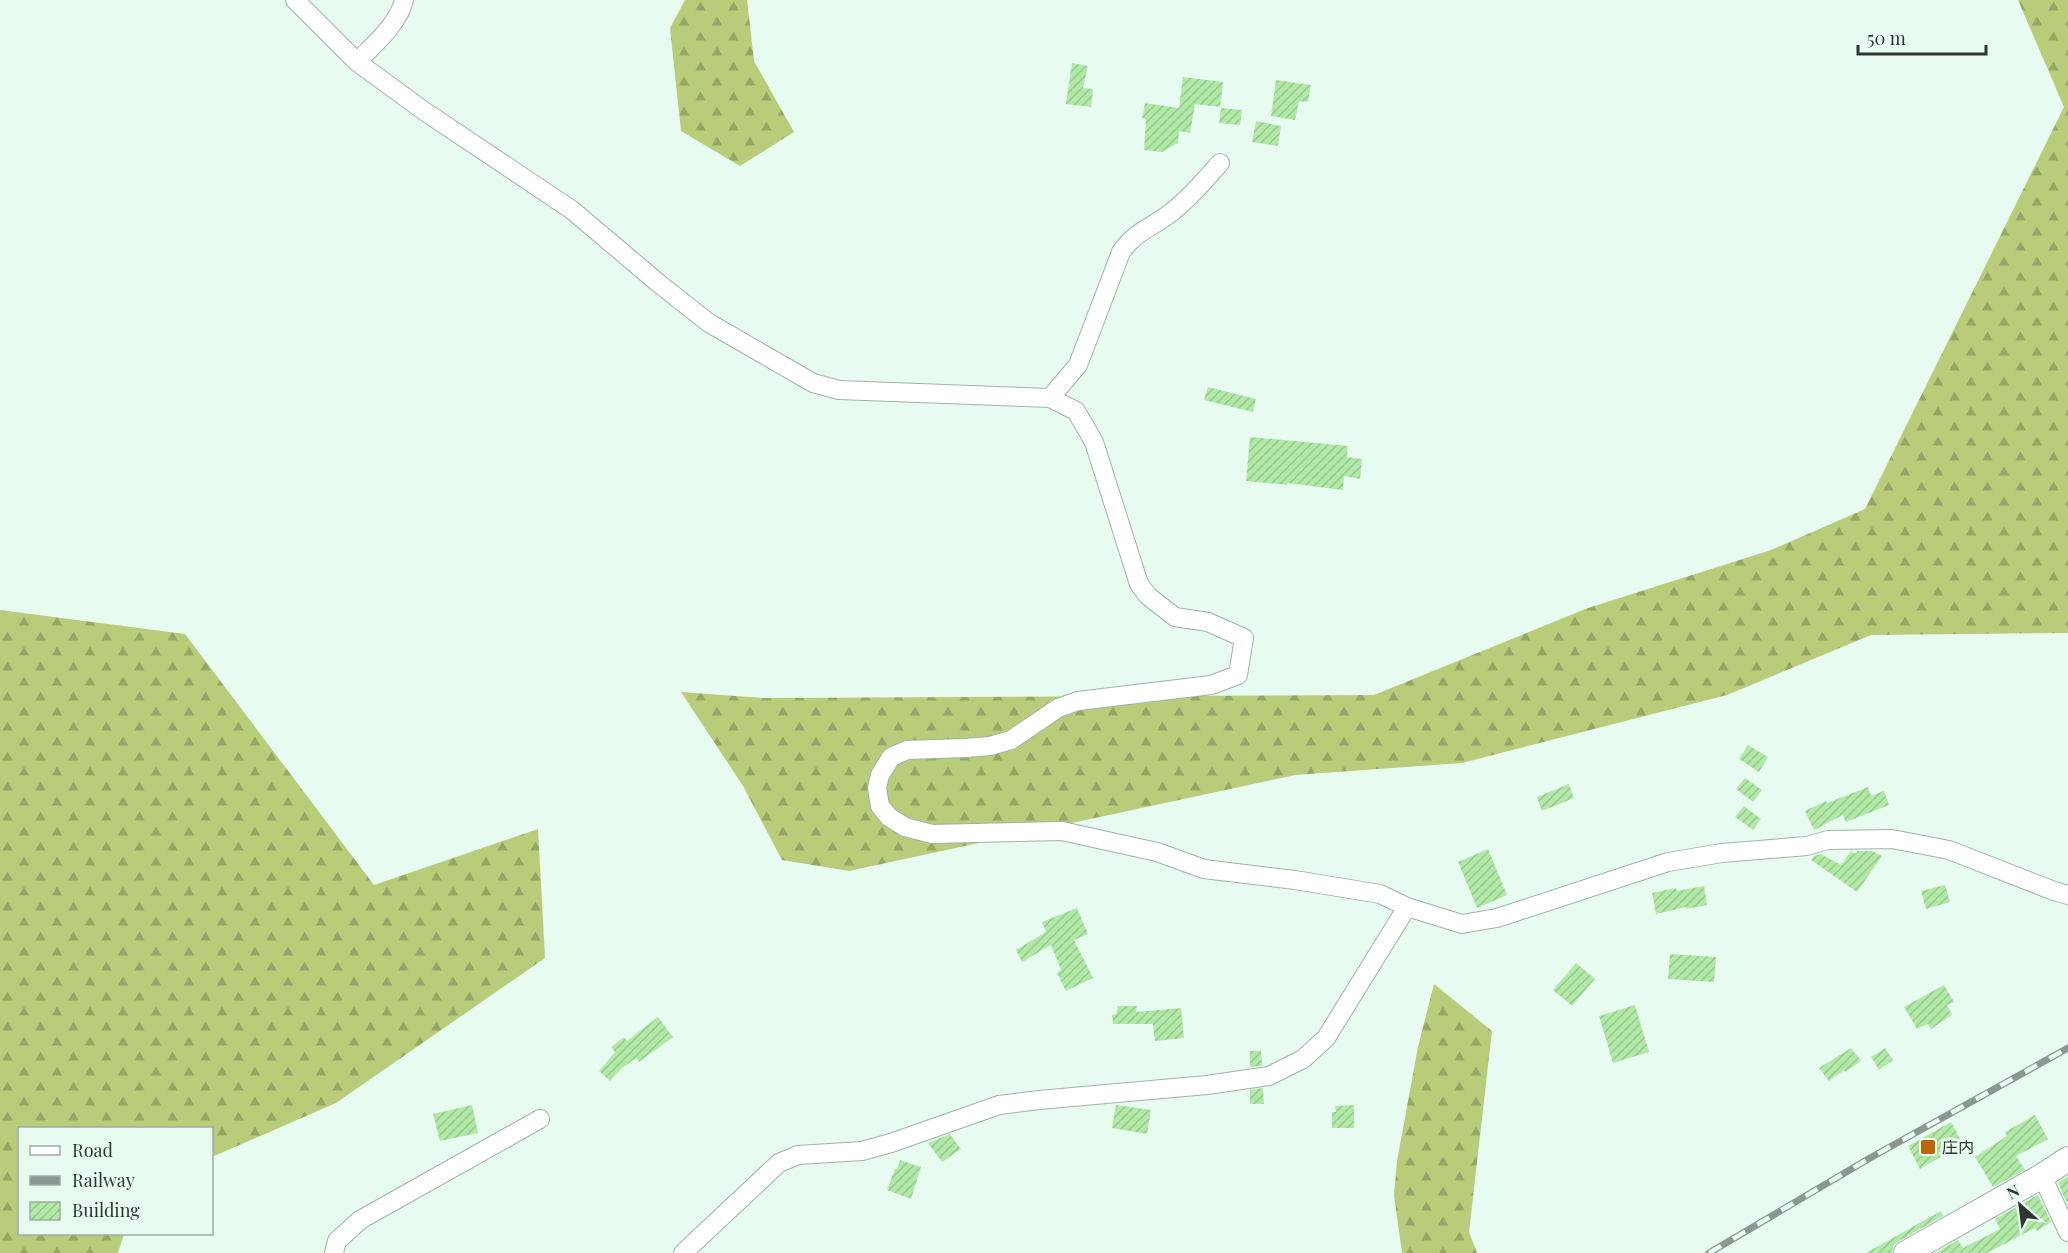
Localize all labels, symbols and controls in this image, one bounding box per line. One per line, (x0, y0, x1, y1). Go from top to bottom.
scale bar (1858, 18, 1986, 56)
text: 50 m (1867, 26, 1906, 50)
legend (18, 1127, 213, 1235)
place label: 庄内 (1942, 1136, 1974, 1157)
text: Road (72, 1138, 113, 1162)
marker: 庄内 (1919, 1138, 1937, 1156)
text: Railway (72, 1168, 135, 1192)
north arrow (1990, 1175, 2050, 1235)
text: N (2003, 1179, 2023, 1203)
text: Building (72, 1198, 140, 1222)

